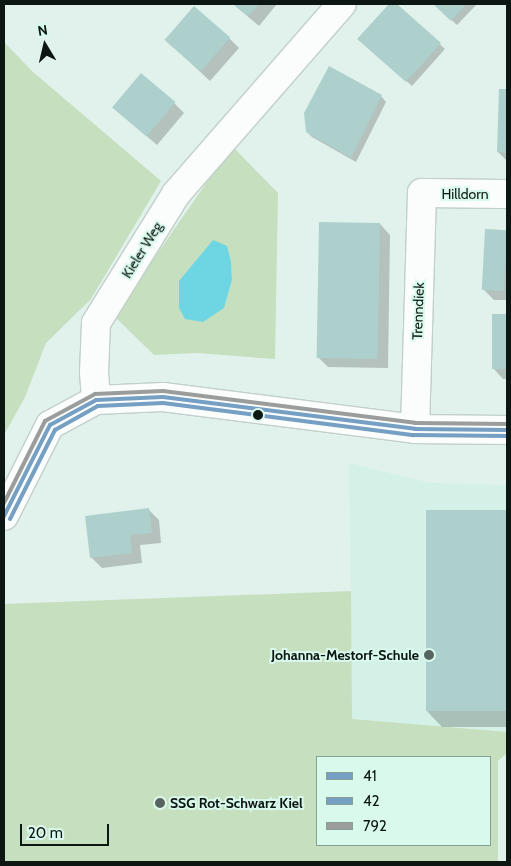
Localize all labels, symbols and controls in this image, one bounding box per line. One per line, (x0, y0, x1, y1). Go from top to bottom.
north arrow (20, 20, 70, 70)
text: N (36, 21, 49, 40)
street label: Hilldorn (442, 186, 488, 202)
street label: Kieler Weg (118, 219, 166, 281)
street label: Trenndiek (409, 282, 427, 340)
unlabelled marker (253, 410, 263, 420)
place label: Johanna-Mestorf-Schule (271, 647, 419, 663)
marker: Johanna-Mestorf-Schule (423, 649, 435, 661)
legend (316, 756, 491, 846)
text: 41 (363, 767, 377, 785)
text: 42 (363, 792, 380, 810)
place label: SSG Rot-Schwarz Kiel (170, 795, 303, 811)
marker: SSG Rot-Schwarz Kiel (154, 797, 166, 809)
scale bar (22, 814, 111, 846)
text: 792 (363, 817, 387, 835)
text: 20 m (28, 824, 63, 842)

